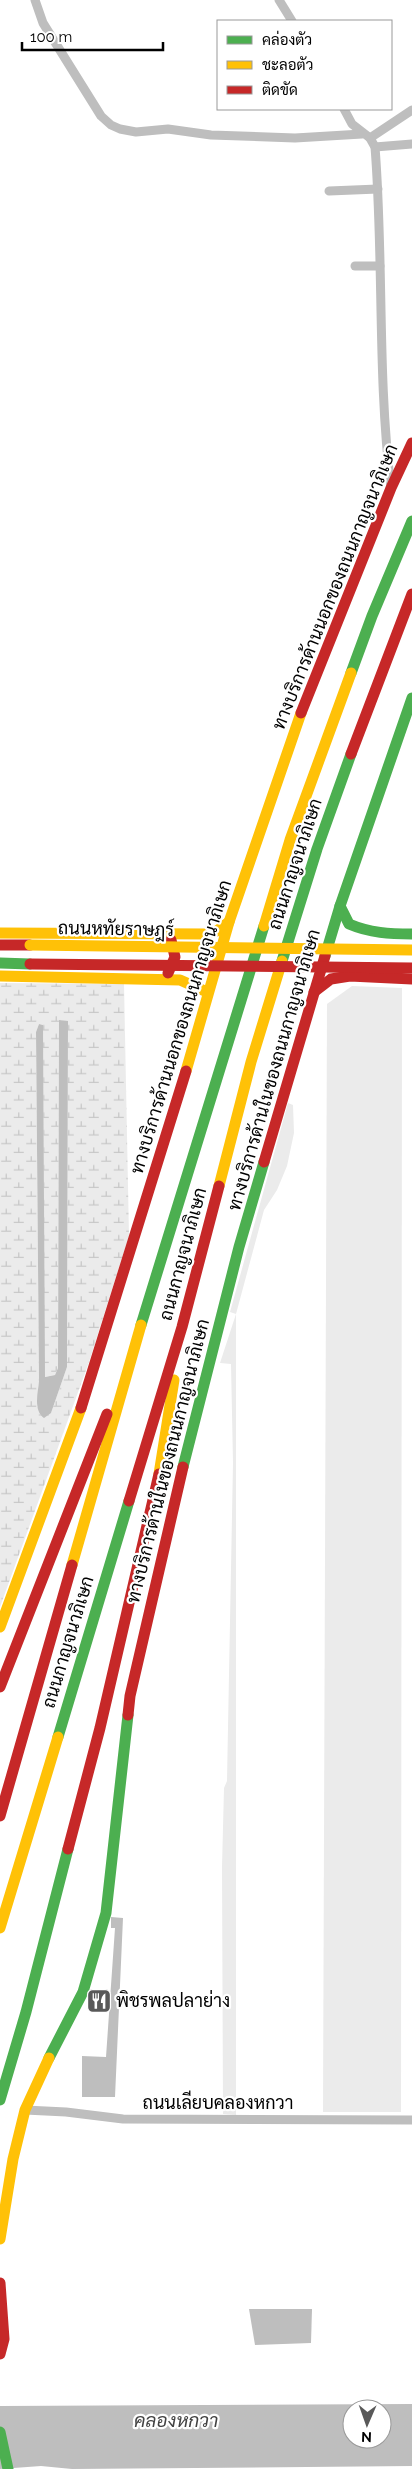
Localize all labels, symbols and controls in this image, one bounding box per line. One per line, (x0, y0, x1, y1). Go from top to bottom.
scale bar (22, 20, 164, 52)
legend (217, 20, 392, 110)
text: 100 m (30, 28, 72, 46)
text: คล่องตัว (262, 30, 312, 49)
text: ชะลอตัว (262, 56, 313, 74)
text: ติดขัด (262, 81, 298, 99)
street label: ทางบริการด้านนอกของถนนกาญจนาภิเษก (266, 440, 403, 733)
street label: ถนนกาญจนาภิเษก (263, 796, 327, 932)
street label: ทางบริการด้านนอกของถนนกาญจนาภิเษก (125, 877, 236, 1177)
street label: ถนนหทัยราษฎร์ (58, 915, 175, 942)
street label: ทางบริการด้านในของถนนกาญจนาภิเษก (221, 926, 325, 1214)
street label: ถนนกาญจนาภิเษก (155, 1185, 211, 1323)
street label: ทางบริการด้านในของถนนกาญจนาภิเษก (120, 1316, 214, 1605)
street label: ถนนกาญจนาภิเษก (37, 1573, 99, 1711)
restaurant icon: พิชรพลปลาย่าง (86, 1988, 112, 2014)
place label: พิชรพลปลาย่าง (116, 1989, 230, 2011)
street label: ถนนเลียบคลองหกวา (142, 2090, 294, 2113)
north arrow (342, 2399, 392, 2449)
water label: คลองหกวา (134, 2409, 218, 2431)
text: N (361, 2429, 372, 2445)

